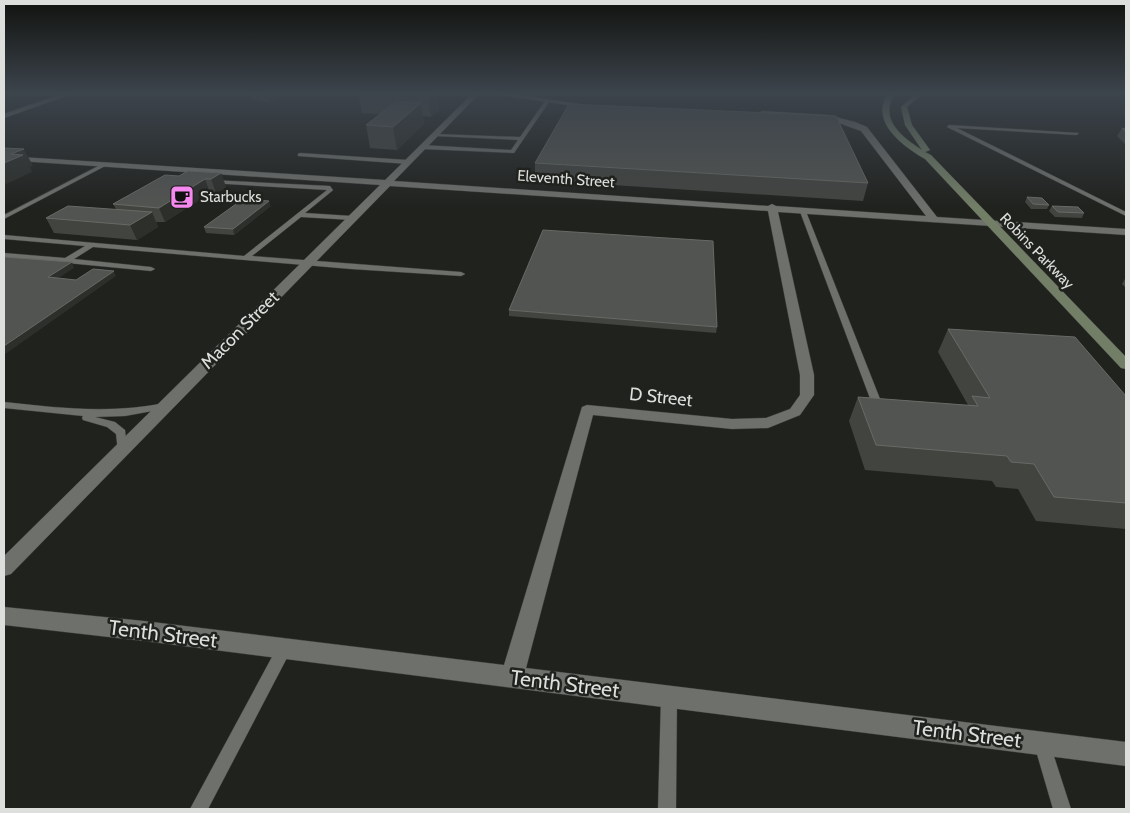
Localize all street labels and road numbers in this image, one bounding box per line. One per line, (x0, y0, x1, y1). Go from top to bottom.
street label: Eleventh Street (517, 167, 615, 191)
street label: Robins Parkway (996, 209, 1078, 293)
street label: Macon Street (196, 286, 284, 374)
street label: D Street (628, 383, 694, 411)
street label: Tenth Street (107, 614, 219, 653)
street label: Tenth Street (509, 664, 621, 703)
street label: Tenth Street (911, 714, 1023, 753)

